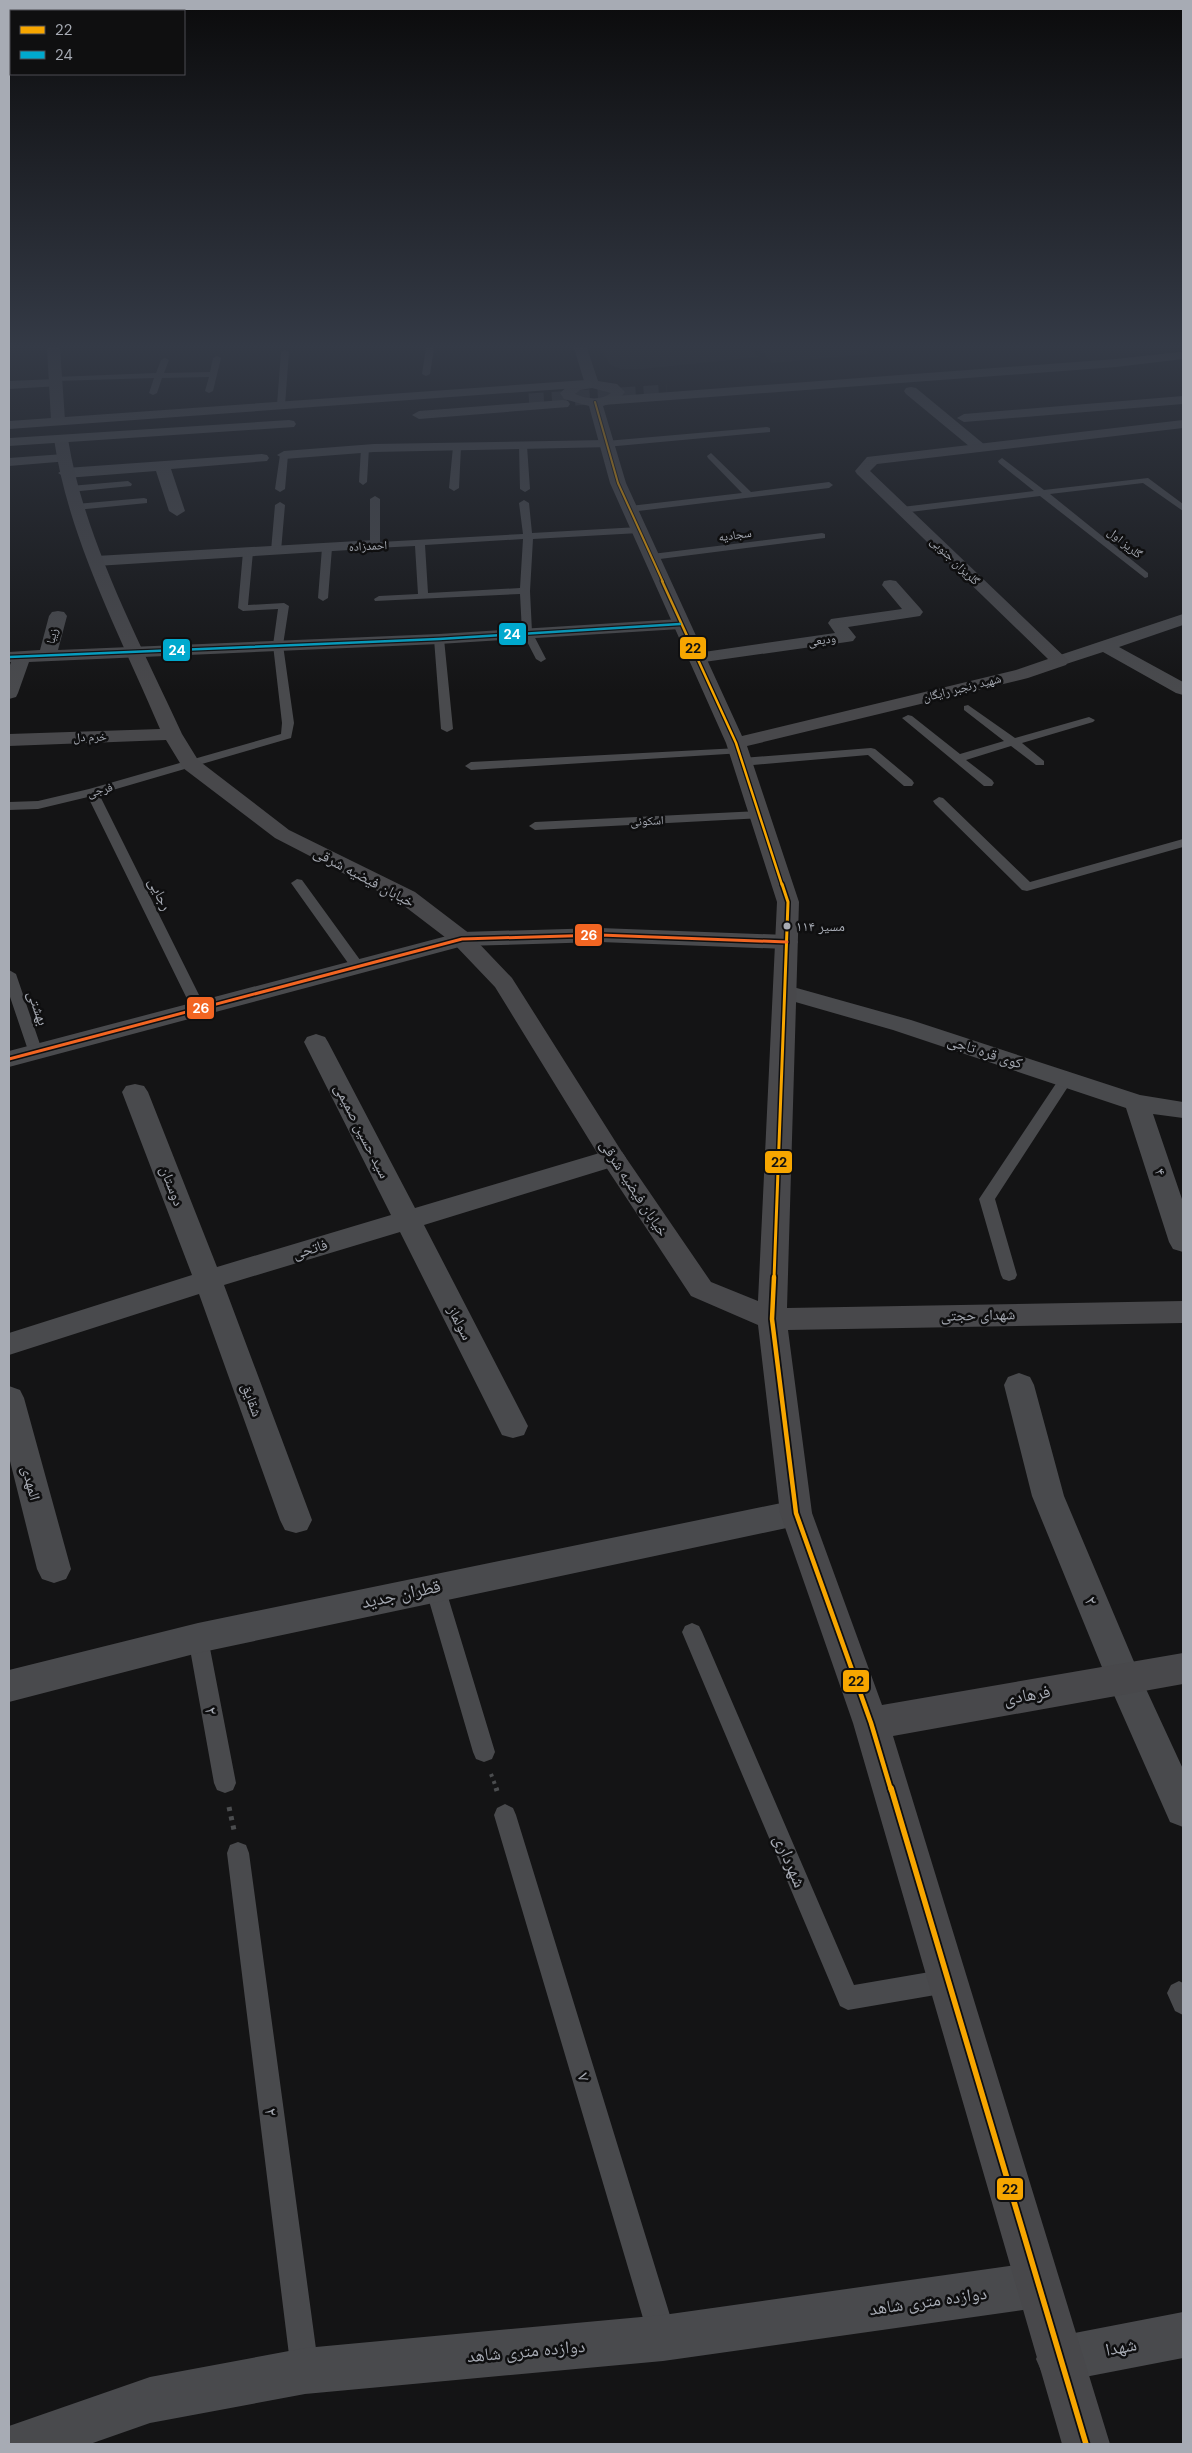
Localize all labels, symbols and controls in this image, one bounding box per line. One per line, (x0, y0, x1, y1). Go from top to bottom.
legend (10, 10, 185, 75)
text: 22 (55, 20, 72, 40)
text: 24 (55, 45, 73, 65)
street label: گلریز اول (1104, 524, 1146, 562)
street label: سجادیه (717, 525, 753, 545)
street label: گلریزان جنوبی (927, 533, 983, 589)
street label: احمدزاده (348, 537, 388, 555)
line badge: 24 (498, 622, 527, 646)
text: 24 (503, 625, 521, 643)
street label: زیبا (42, 626, 62, 645)
street label: ودیعی (807, 630, 837, 650)
line badge: 22 (679, 636, 707, 660)
line badge: 24 (162, 638, 191, 662)
text: 22 (685, 639, 701, 657)
text: 24 (168, 641, 186, 659)
street label: شهید رنجبر رایگان (921, 670, 1003, 705)
street label: خرم دل (73, 728, 107, 746)
street label: فرجی (85, 779, 115, 801)
street label: اسکوئی (630, 812, 664, 830)
street label: خیابان فیضیه شرقی (310, 842, 418, 912)
street label: رجایی (143, 874, 177, 914)
place label: مسیر ۱۱۴ (796, 917, 845, 935)
marker: مسیر ۱۱۴ (782, 921, 792, 931)
line badge: 26 (574, 923, 603, 947)
text: 26 (581, 926, 598, 944)
street label: بهشتی (23, 988, 53, 1028)
line badge: 26 (186, 996, 215, 1020)
text: 26 (193, 999, 210, 1017)
street label: کوی قره تاجی (945, 1030, 1025, 1074)
street label: سید حسین صمیمی (330, 1080, 395, 1182)
street label: خیابان فیضیه شرقی (595, 1136, 673, 1241)
line badge: 22 (764, 1150, 793, 1174)
text: 22 (771, 1153, 787, 1171)
street label: دوستان (155, 1163, 189, 1209)
street label: ۴ (1149, 1166, 1171, 1179)
street label: فاتحی (290, 1234, 330, 1264)
street label: سولماز (442, 1302, 477, 1344)
street label: شهدای حجتی (940, 1304, 1016, 1326)
street label: شقایق (237, 1380, 267, 1420)
street label: المهدی (17, 1463, 45, 1503)
street label: قطران جدید (359, 1574, 443, 1614)
street label: ۲ (1078, 1593, 1104, 1609)
line badge: 22 (842, 1669, 870, 1693)
text: 22 (848, 1672, 864, 1690)
street label: فرهادی (1002, 1679, 1052, 1711)
street label: ۲ (198, 1705, 224, 1717)
street label: شهرداری (768, 1831, 812, 1891)
street label: ۷ (571, 2070, 597, 2084)
street label: ۲ (259, 2107, 283, 2117)
line badge: 22 (996, 2177, 1024, 2201)
text: 22 (1002, 2180, 1018, 2198)
street label: دوازده متری شاهد (868, 2281, 988, 2321)
street label: شهدا (1103, 2332, 1139, 2362)
street label: دوازده متری شاهد (466, 2334, 586, 2368)

